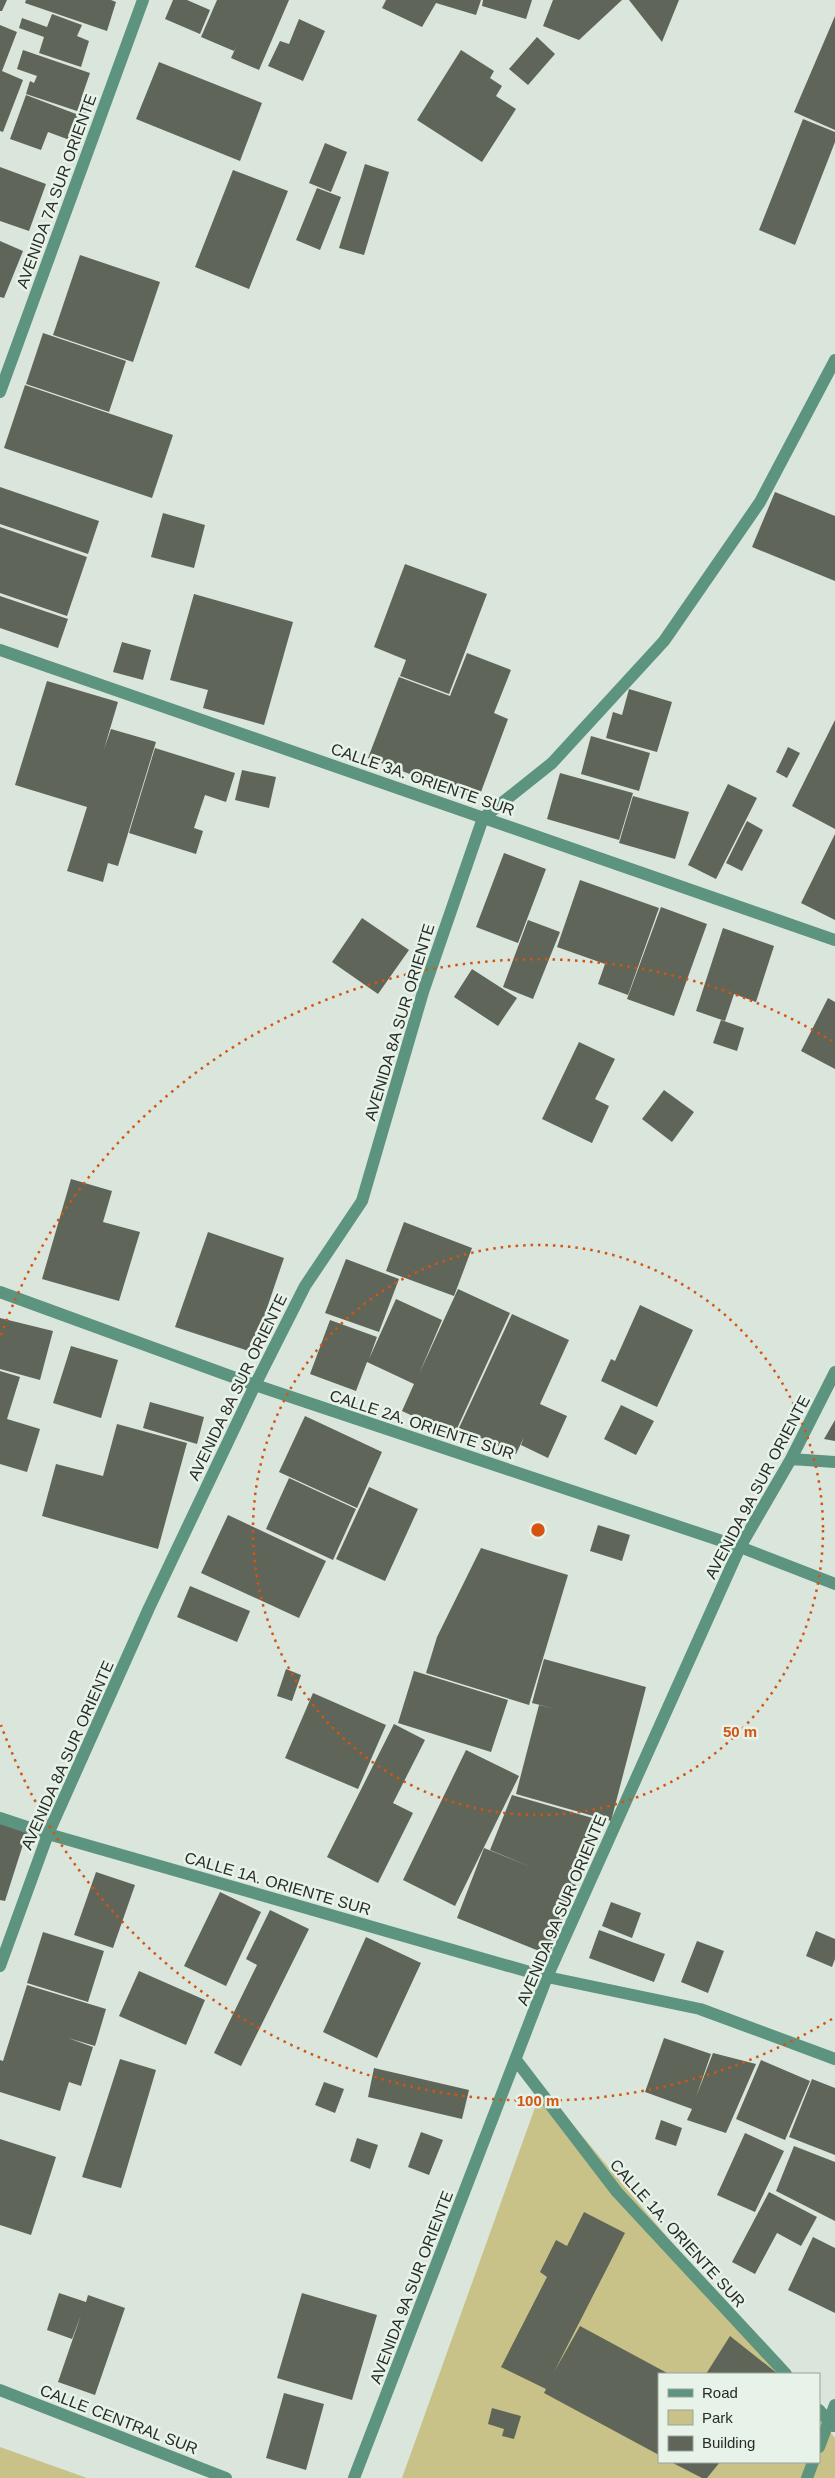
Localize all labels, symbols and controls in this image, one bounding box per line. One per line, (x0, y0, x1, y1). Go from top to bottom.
street label: AVENIDA 7A SUR ORIENTE (13, 92, 100, 290)
street label: CALLE 3A. ORIENTE SUR (329, 740, 517, 819)
street label: AVENIDA 8A SUR ORIENTE (361, 922, 438, 1123)
street label: AVENIDA 8A SUR ORIENTE (185, 1291, 290, 1483)
street label: CALLE 2A. ORIENTE SUR (327, 1387, 516, 1462)
street label: AVENIDA 9A SUR ORIENTE (702, 1393, 813, 1582)
centre of rings (529, 1521, 547, 1539)
street label: AVENIDA 8A SUR ORIENTE (18, 1658, 117, 1852)
text: 50 m (723, 1723, 757, 1740)
street label: AVENIDA 9A SUR ORIENTE (514, 1812, 609, 2008)
street label: CALLE 1A. ORIENTE SUR (183, 1849, 373, 1918)
text: 100 m (517, 2092, 559, 2109)
street label: CALLE 1A. ORIENTE SUR (607, 2156, 749, 2311)
street label: AVENIDA 9A SUR ORIENTE (367, 2188, 456, 2386)
legend (658, 2373, 820, 2463)
street label: CALLE CENTRAL SUR (38, 2382, 200, 2457)
text: Road (702, 2384, 738, 2401)
text: Park (702, 2409, 733, 2426)
text: Building (702, 2434, 755, 2451)

